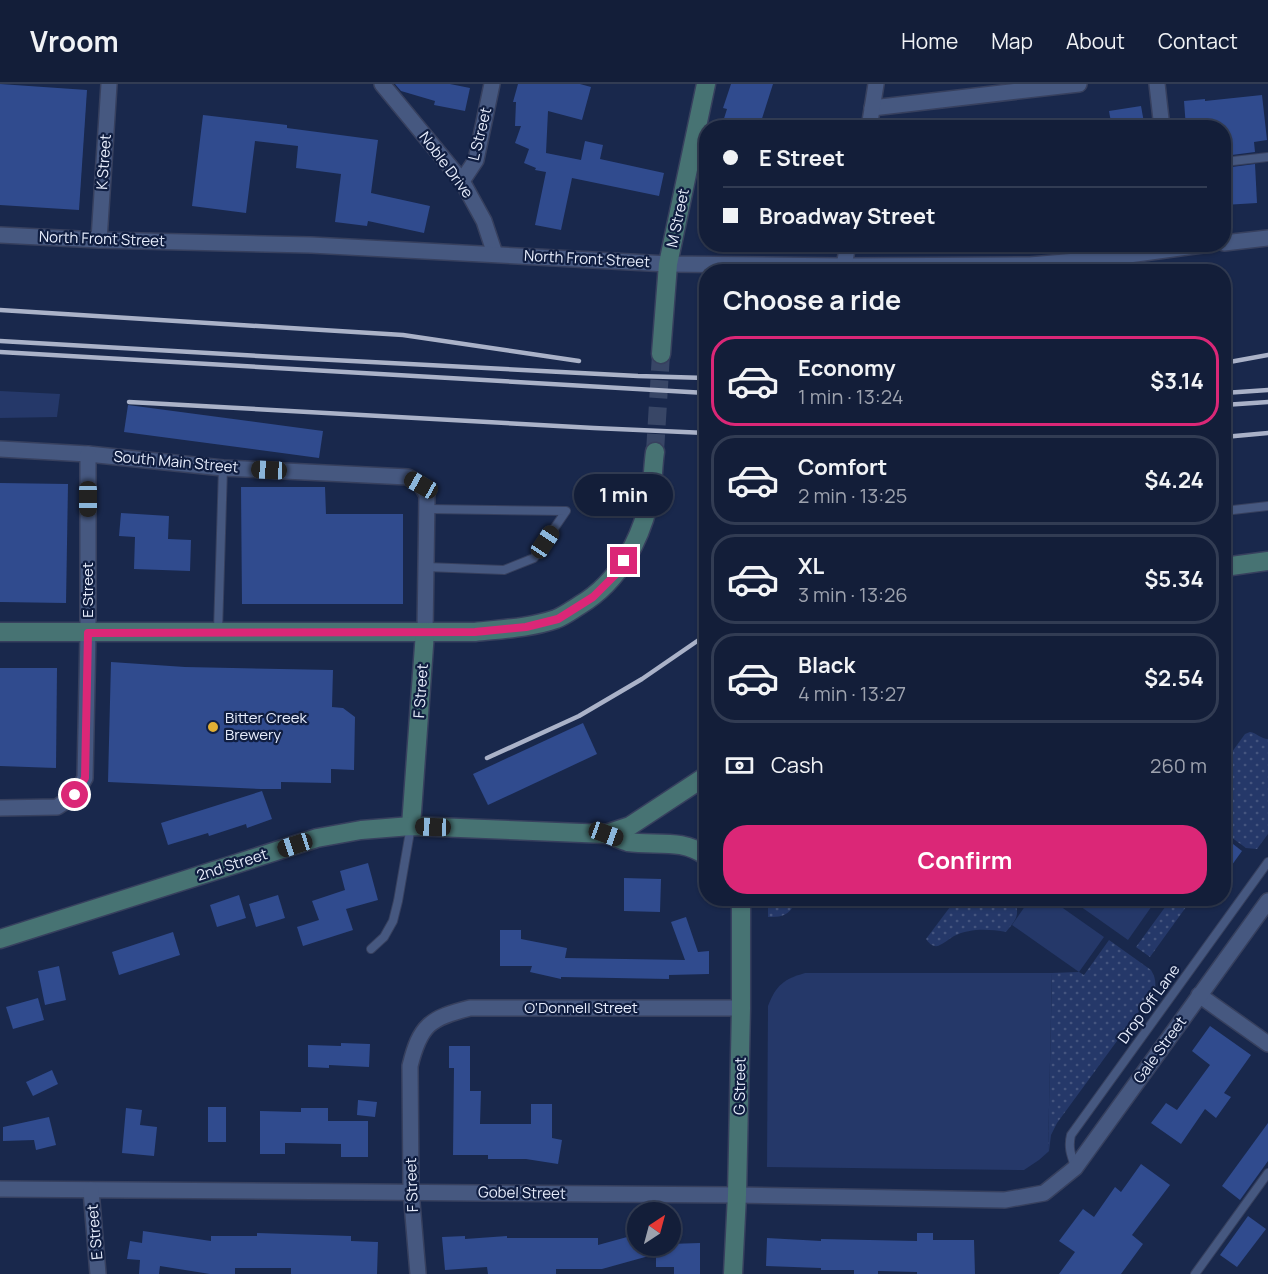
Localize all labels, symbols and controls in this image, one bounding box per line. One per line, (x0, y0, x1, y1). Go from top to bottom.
text: Vroom (30, 22, 119, 60)
text: Home (901, 27, 958, 55)
text: Map (991, 27, 1033, 55)
text: About (1066, 27, 1125, 55)
text: Contact (1158, 27, 1238, 55)
street label: L Street (463, 105, 496, 163)
street label: Noble Drive (414, 127, 479, 202)
street label: K Street (91, 133, 116, 190)
text: E Street (759, 143, 845, 173)
street label: M Street (661, 187, 694, 249)
text: Broadway Street (759, 201, 936, 231)
street label: North Front Street (39, 226, 165, 251)
street label: North Front Street (524, 245, 651, 272)
text: Choose a ride (723, 281, 901, 318)
text: Economy (798, 353, 896, 383)
icon: car (726, 354, 780, 408)
text: $3.14 (1150, 366, 1204, 396)
text: 1 min · 13:24 (798, 383, 903, 410)
street label: South Main Street (113, 446, 239, 477)
text: Comfort (798, 452, 887, 482)
icon: car (726, 453, 780, 507)
car (251, 460, 287, 480)
text: $4.24 (1145, 465, 1204, 495)
car (401, 468, 441, 502)
callout: 1 min (574, 474, 674, 516)
car (79, 481, 97, 517)
text: 1 min (599, 481, 648, 508)
text: 2 min · 13:25 (798, 482, 907, 509)
car (527, 522, 563, 562)
route end (610, 547, 637, 574)
text: XL (798, 551, 824, 581)
icon: car (726, 552, 780, 606)
street label: E Street (77, 562, 98, 618)
text: $5.34 (1144, 564, 1204, 594)
text: 3 min · 13:26 (798, 581, 908, 608)
text: Black (798, 650, 855, 680)
icon: car (726, 651, 780, 705)
street label: F Street (408, 663, 433, 719)
text: $2.54 (1144, 663, 1204, 693)
text: 4 min · 13:27 (798, 680, 906, 707)
place label: Bitter Creek Brewery (225, 707, 308, 745)
marker: Bitter Creek Brewery (206, 720, 220, 734)
icon: cash (723, 749, 756, 782)
text: Cash (771, 750, 824, 780)
text: 260 m (1150, 752, 1207, 779)
route start (61, 781, 88, 808)
car (415, 817, 451, 837)
car (586, 819, 626, 849)
button: Confirm (723, 825, 1207, 894)
car (275, 831, 315, 859)
street label: 2nd Street (194, 843, 270, 886)
street label: Drop Off Lane (1113, 960, 1185, 1048)
street label: O'Donnell Street (524, 997, 638, 1018)
street label: Gale Street (1128, 1012, 1191, 1088)
street label: G Street (728, 1057, 751, 1115)
street label: F Street (400, 1157, 423, 1213)
street label: Gobel Street (478, 1181, 566, 1204)
north arrow (627, 1202, 681, 1256)
map controls (627, 1202, 681, 1256)
street label: E Street (82, 1203, 107, 1261)

